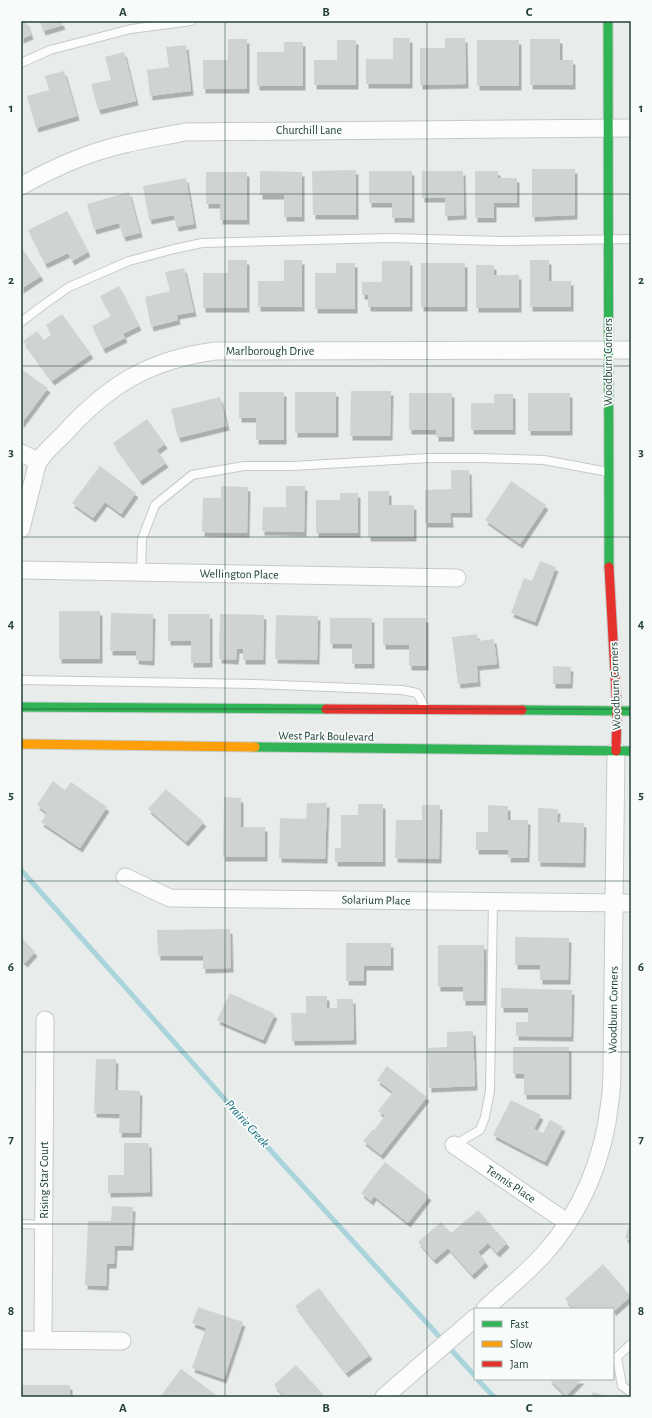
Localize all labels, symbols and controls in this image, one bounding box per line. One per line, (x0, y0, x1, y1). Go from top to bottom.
text: A (119, 6, 127, 19)
text: B (322, 6, 330, 19)
text: C (526, 6, 533, 19)
text: 1 (9, 102, 13, 115)
text: 1 (639, 102, 643, 115)
street label: Churchill Lane (276, 124, 342, 136)
text: 2 (8, 274, 14, 287)
text: 2 (638, 274, 644, 287)
street label: Woodburn Corners (602, 318, 614, 406)
street label: Marlborough Drive (226, 345, 314, 357)
text: 3 (8, 446, 14, 459)
text: 3 (638, 446, 644, 459)
street label: Wellington Place (199, 567, 279, 581)
text: 4 (8, 618, 15, 631)
text: 4 (638, 618, 645, 631)
street label: Woodburn Corners (607, 642, 623, 730)
street label: West Park Boulevard (278, 729, 374, 743)
text: 5 (8, 789, 14, 802)
text: 5 (638, 789, 644, 802)
street label: Solarium Place (341, 893, 411, 907)
text: 6 (8, 961, 14, 974)
text: 6 (638, 961, 644, 974)
street label: Woodburn Corners (606, 966, 620, 1054)
water label: Prairie Creek (222, 1098, 272, 1150)
text: 7 (8, 1133, 14, 1146)
text: 7 (638, 1133, 644, 1146)
street label: Rising Star Court (38, 1141, 50, 1219)
street label: Tennis Place (484, 1163, 538, 1205)
text: 8 (8, 1305, 14, 1318)
text: 8 (638, 1305, 644, 1318)
legend (474, 1308, 614, 1380)
text: Fast (510, 1318, 529, 1330)
text: Slow (510, 1338, 532, 1350)
text: Jam (510, 1358, 529, 1370)
text: A (119, 1402, 127, 1415)
text: B (322, 1402, 330, 1415)
text: C (526, 1402, 533, 1415)

